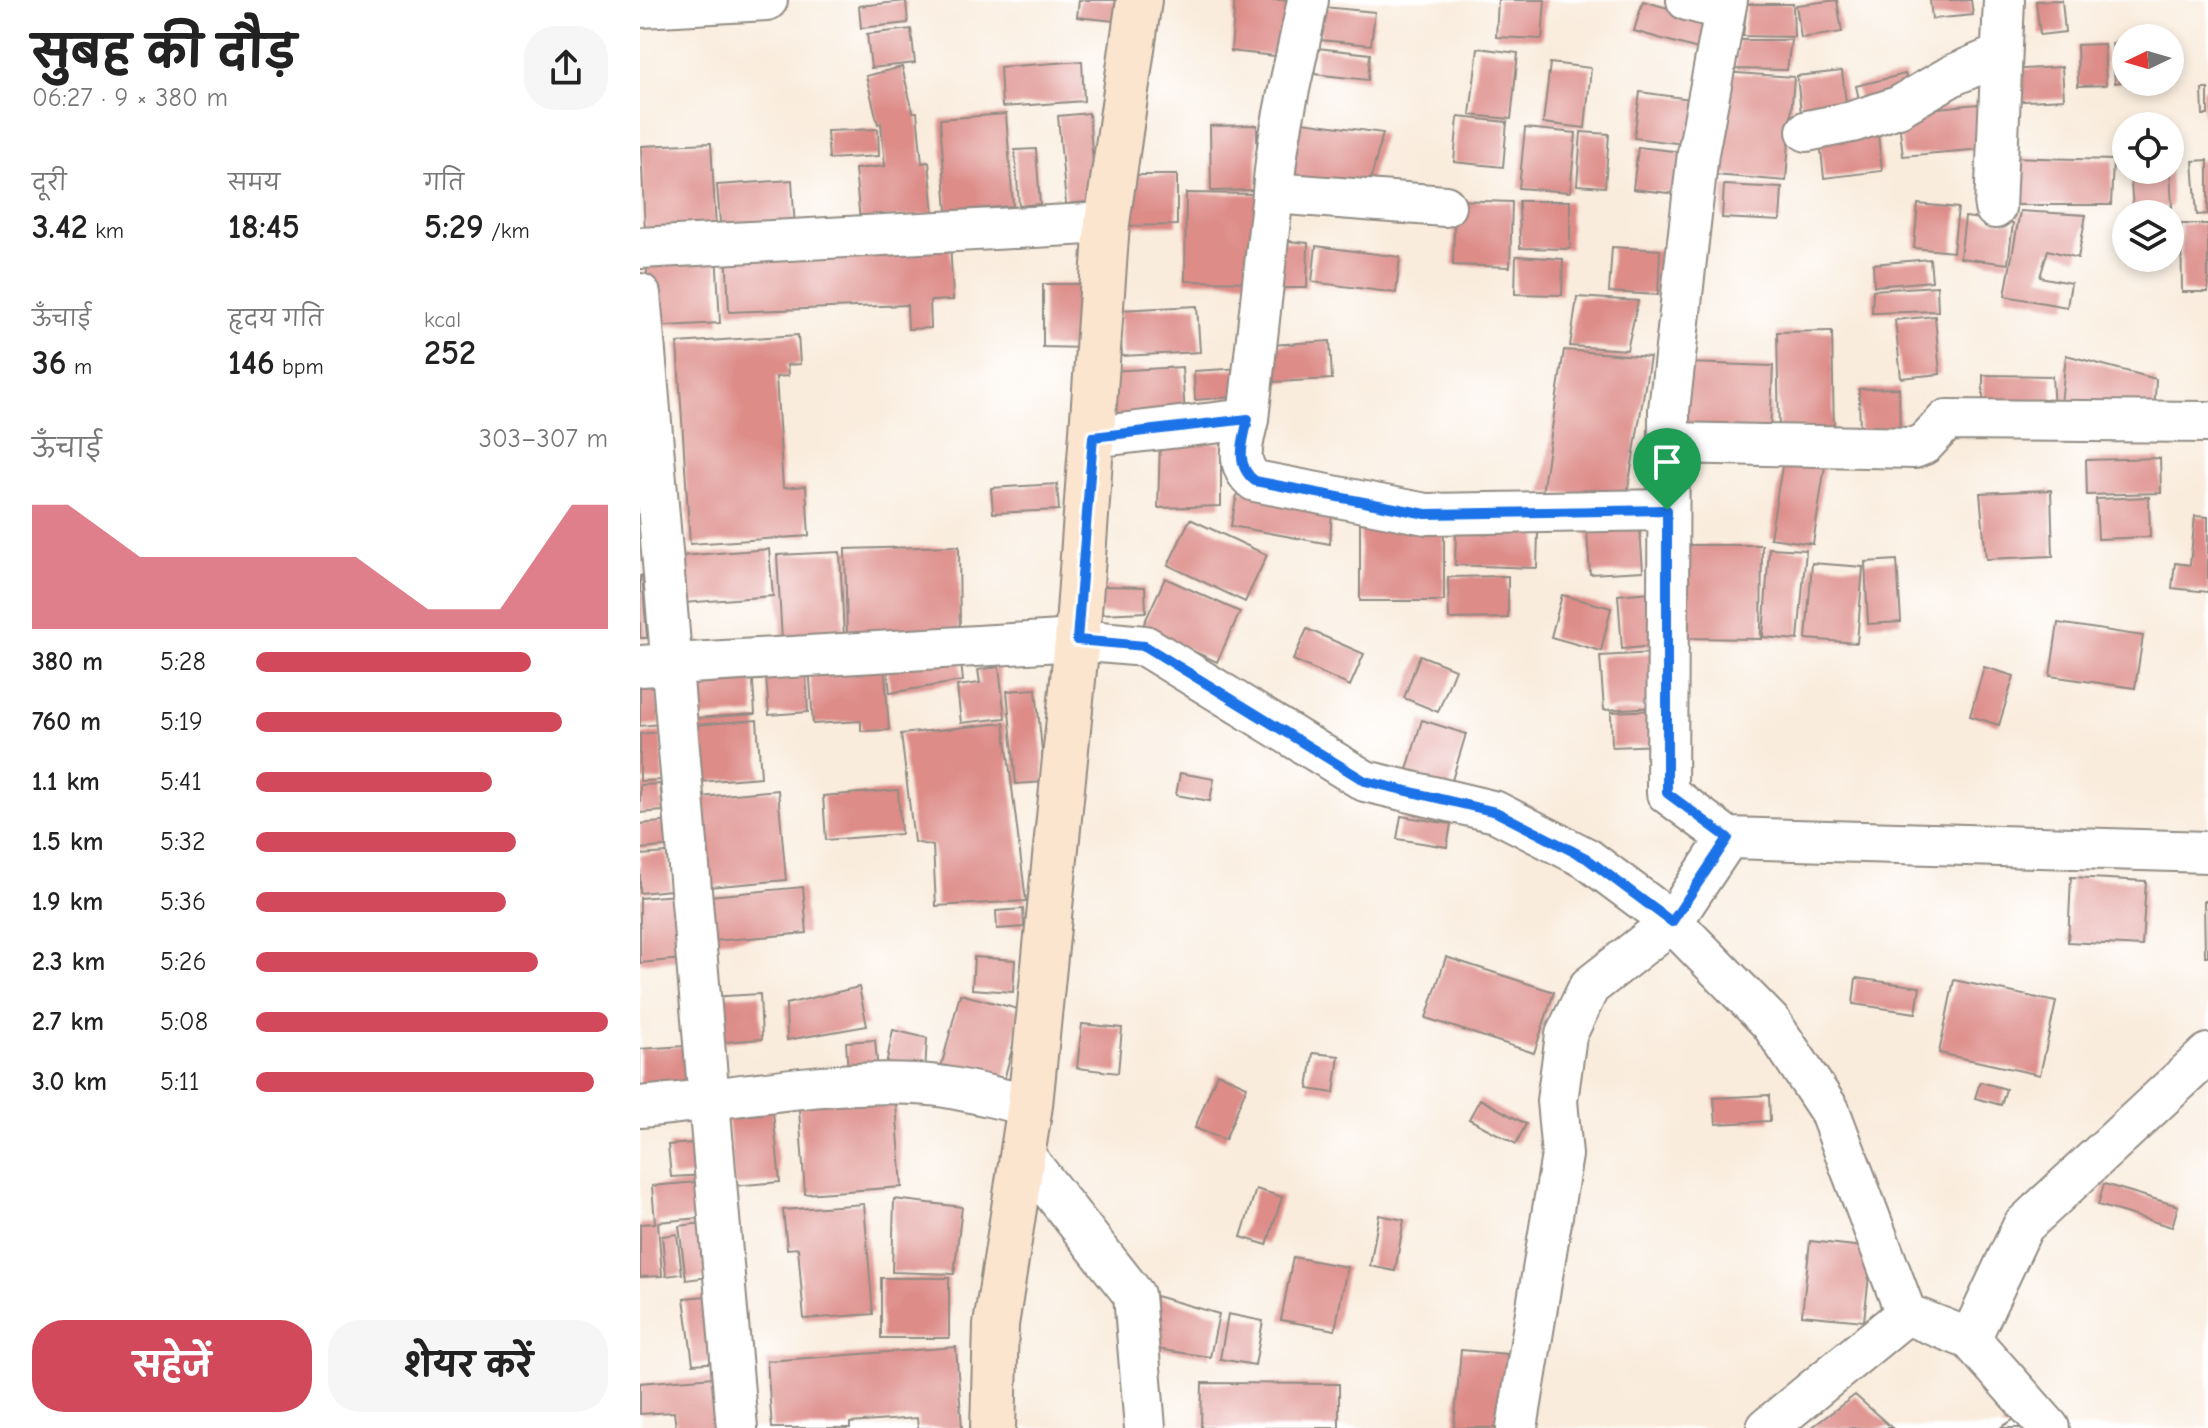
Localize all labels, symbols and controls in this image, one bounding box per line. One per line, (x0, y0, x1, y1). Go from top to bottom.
north arrow (2112, 24, 2184, 96)
map controls (2112, 24, 2184, 272)
button: share (524, 26, 608, 110)
text: सुबह की दौड़ (32, 27, 296, 78)
text: 06:27 · 9 × 380 m (32, 83, 228, 113)
button: locate (2112, 112, 2184, 184)
text: दूरी (32, 170, 67, 196)
text: समय (228, 170, 280, 196)
text: गति (424, 170, 464, 196)
button: layers (2112, 200, 2184, 272)
text: 3.42 (32, 207, 88, 247)
text: 18:45 (228, 207, 300, 247)
text: 5:29 (424, 207, 484, 247)
text: km (88, 218, 124, 244)
text: /km (484, 218, 530, 244)
text: ऊँचाई (32, 306, 91, 332)
text: हृदय गति (228, 306, 323, 332)
text: kcal (424, 307, 461, 333)
text: 252 (424, 333, 476, 373)
text: 36 (32, 343, 67, 383)
text: 146 (228, 343, 275, 383)
text: m (67, 354, 92, 380)
text: bpm (275, 354, 324, 380)
text: 303–307 m (479, 424, 608, 454)
pin (1633, 428, 1701, 510)
text: ऊँचाई (32, 434, 102, 464)
icon: arrive (1645, 440, 1689, 484)
text: 380 m (32, 647, 103, 677)
text: 5:28 (160, 647, 206, 677)
text: 760 m (32, 707, 101, 737)
text: 5:19 (160, 707, 203, 737)
text: 1.1 km (32, 767, 100, 797)
text: 5:41 (160, 767, 202, 797)
text: 1.5 km (32, 827, 103, 857)
text: 5:32 (160, 827, 206, 857)
text: 1.9 km (32, 887, 103, 917)
text: 5:36 (160, 887, 206, 917)
text: 2.3 km (32, 947, 105, 977)
text: 5:26 (160, 947, 207, 977)
text: 2.7 km (32, 1007, 104, 1037)
text: 5:08 (160, 1007, 208, 1037)
text: 3.0 km (32, 1067, 107, 1097)
text: 5:11 (160, 1067, 199, 1097)
button: सहेजें (32, 1320, 312, 1412)
button: शेयर करें (328, 1320, 608, 1412)

